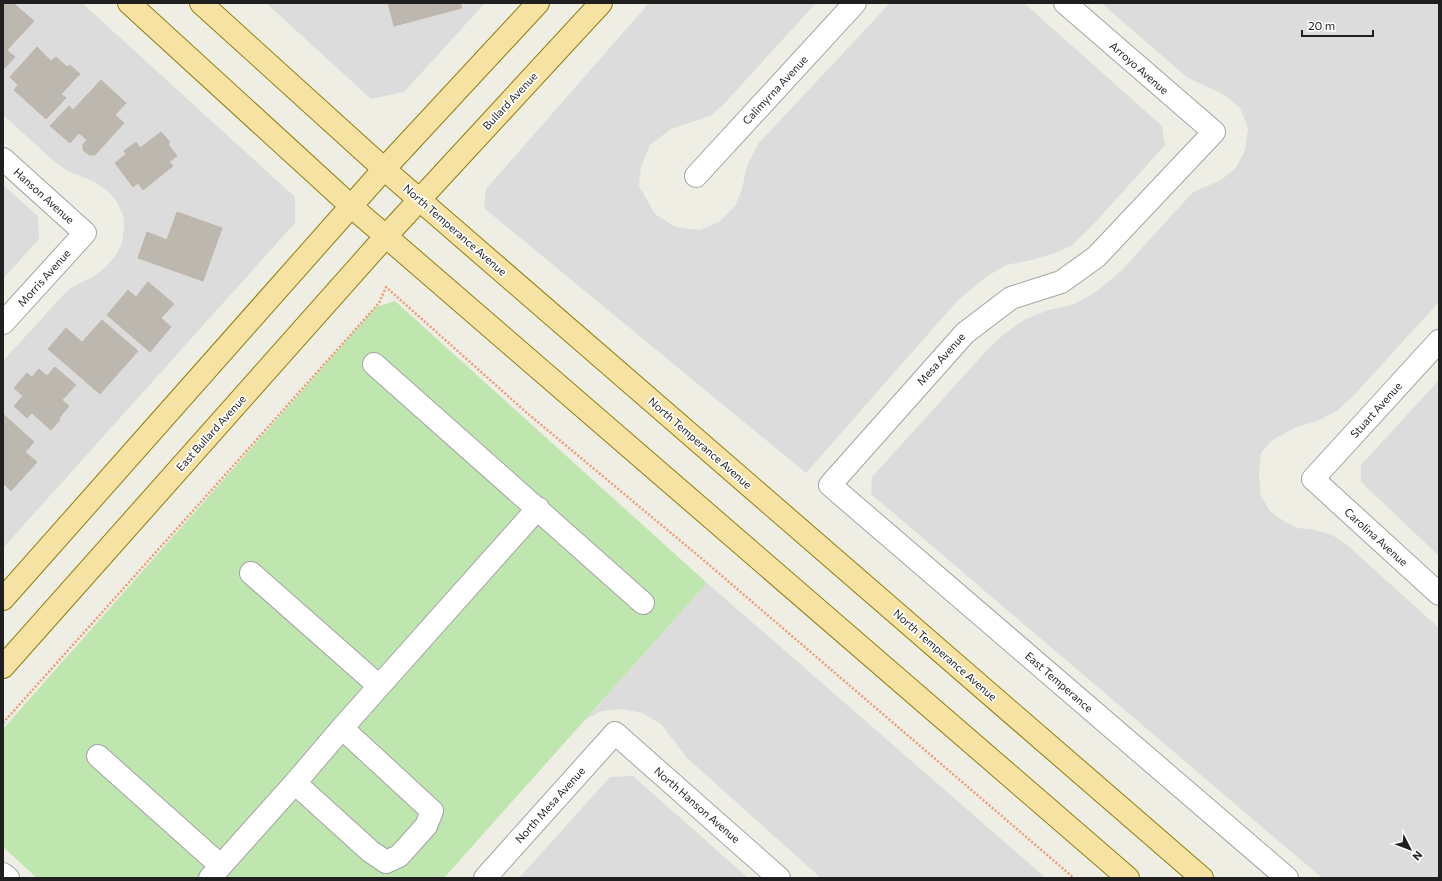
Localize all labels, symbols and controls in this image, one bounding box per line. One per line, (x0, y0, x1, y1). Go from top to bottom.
scale bar (1302, 12, 1373, 38)
text: 20 m (1308, 18, 1335, 32)
street label: Arroyo Avenue (1107, 39, 1171, 97)
street label: Calimyrna Avenue (739, 52, 810, 127)
street label: Bullard Avenue (480, 69, 540, 132)
street label: Hanson Avenue (11, 165, 77, 226)
street label: North Temperance Avenue (401, 181, 510, 278)
street label: Morris Avenue (15, 246, 73, 309)
street label: Mesa Avenue (914, 330, 968, 387)
street label: Stuart Avenue (1347, 379, 1404, 440)
street label: East Bullard Avenue (173, 392, 248, 473)
street label: North Temperance Avenue (646, 394, 755, 491)
street label: Carolina Avenue (1342, 505, 1411, 569)
street label: North Temperance Avenue (891, 606, 1000, 703)
street label: East Temperance (1023, 649, 1096, 715)
street label: North Mesa Avenue (512, 764, 587, 845)
street label: North Hanson Avenue (652, 764, 743, 845)
north arrow (1390, 829, 1430, 869)
text: N (1410, 849, 1425, 863)

